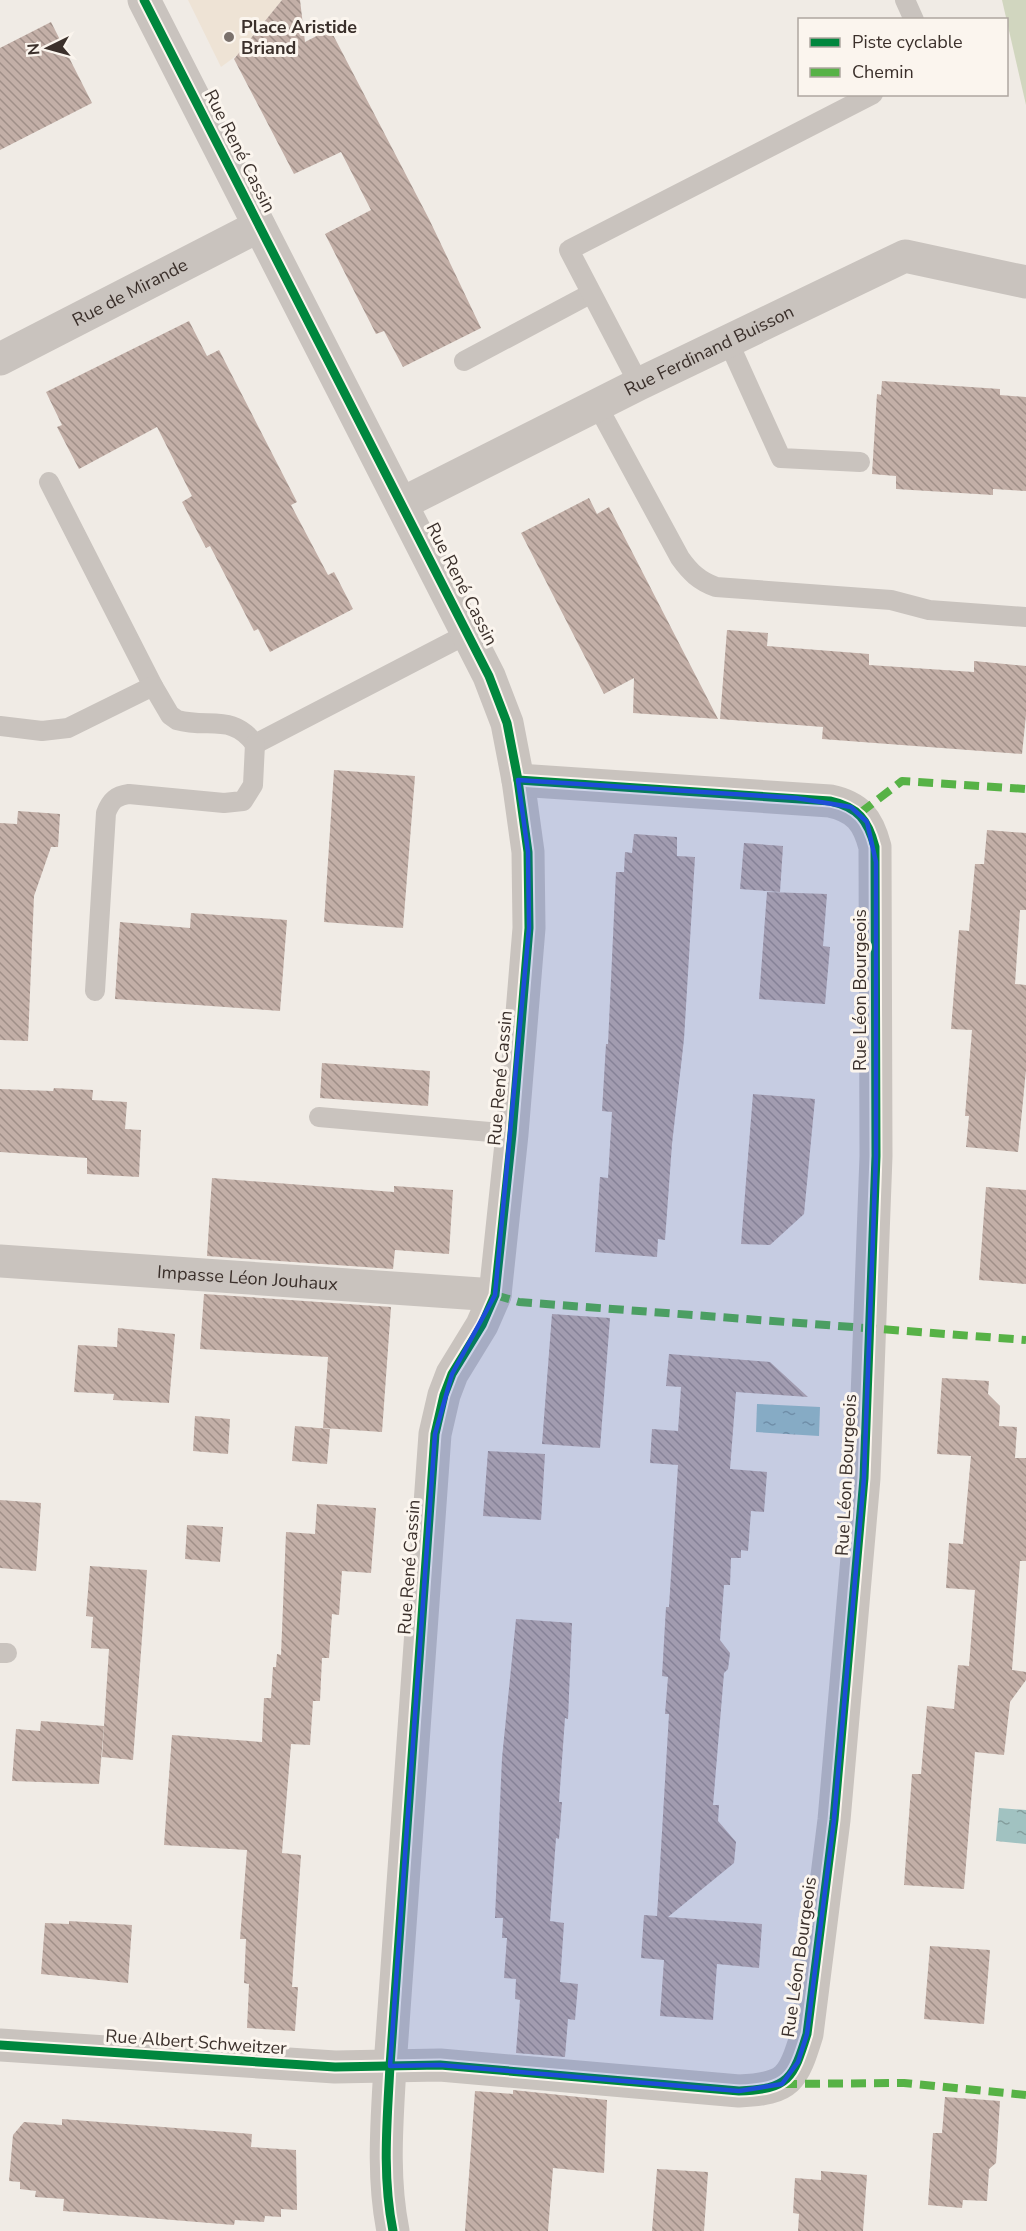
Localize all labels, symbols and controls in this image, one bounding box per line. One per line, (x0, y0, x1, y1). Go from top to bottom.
place label: Place Aristide Briand (241, 15, 357, 60)
north arrow (18, 18, 78, 78)
legend (798, 18, 1008, 96)
marker: Place Aristide Briand (222, 30, 236, 44)
text: Piste cyclable (852, 30, 963, 54)
text: N (23, 42, 46, 56)
text: Chemin (852, 60, 914, 84)
street label: Rue René Cassin (199, 85, 281, 217)
street label: Rue de Mirande (68, 253, 192, 332)
street label: Rue Ferdinand Buisson (620, 299, 798, 402)
street label: Rue René Cassin (421, 518, 503, 650)
street label: Rue Léon Bourgeois (848, 909, 872, 1071)
street label: Rue René Cassin (482, 1010, 518, 1146)
street label: Impasse Léon Jouhaux (156, 1260, 339, 1296)
street label: Rue Léon Bourgeois (830, 1393, 862, 1557)
street label: Rue René Cassin (392, 1499, 426, 1635)
street label: Rue Léon Bourgeois (776, 1875, 822, 2039)
street label: Rue Albert Schweitzer (105, 2024, 288, 2060)

